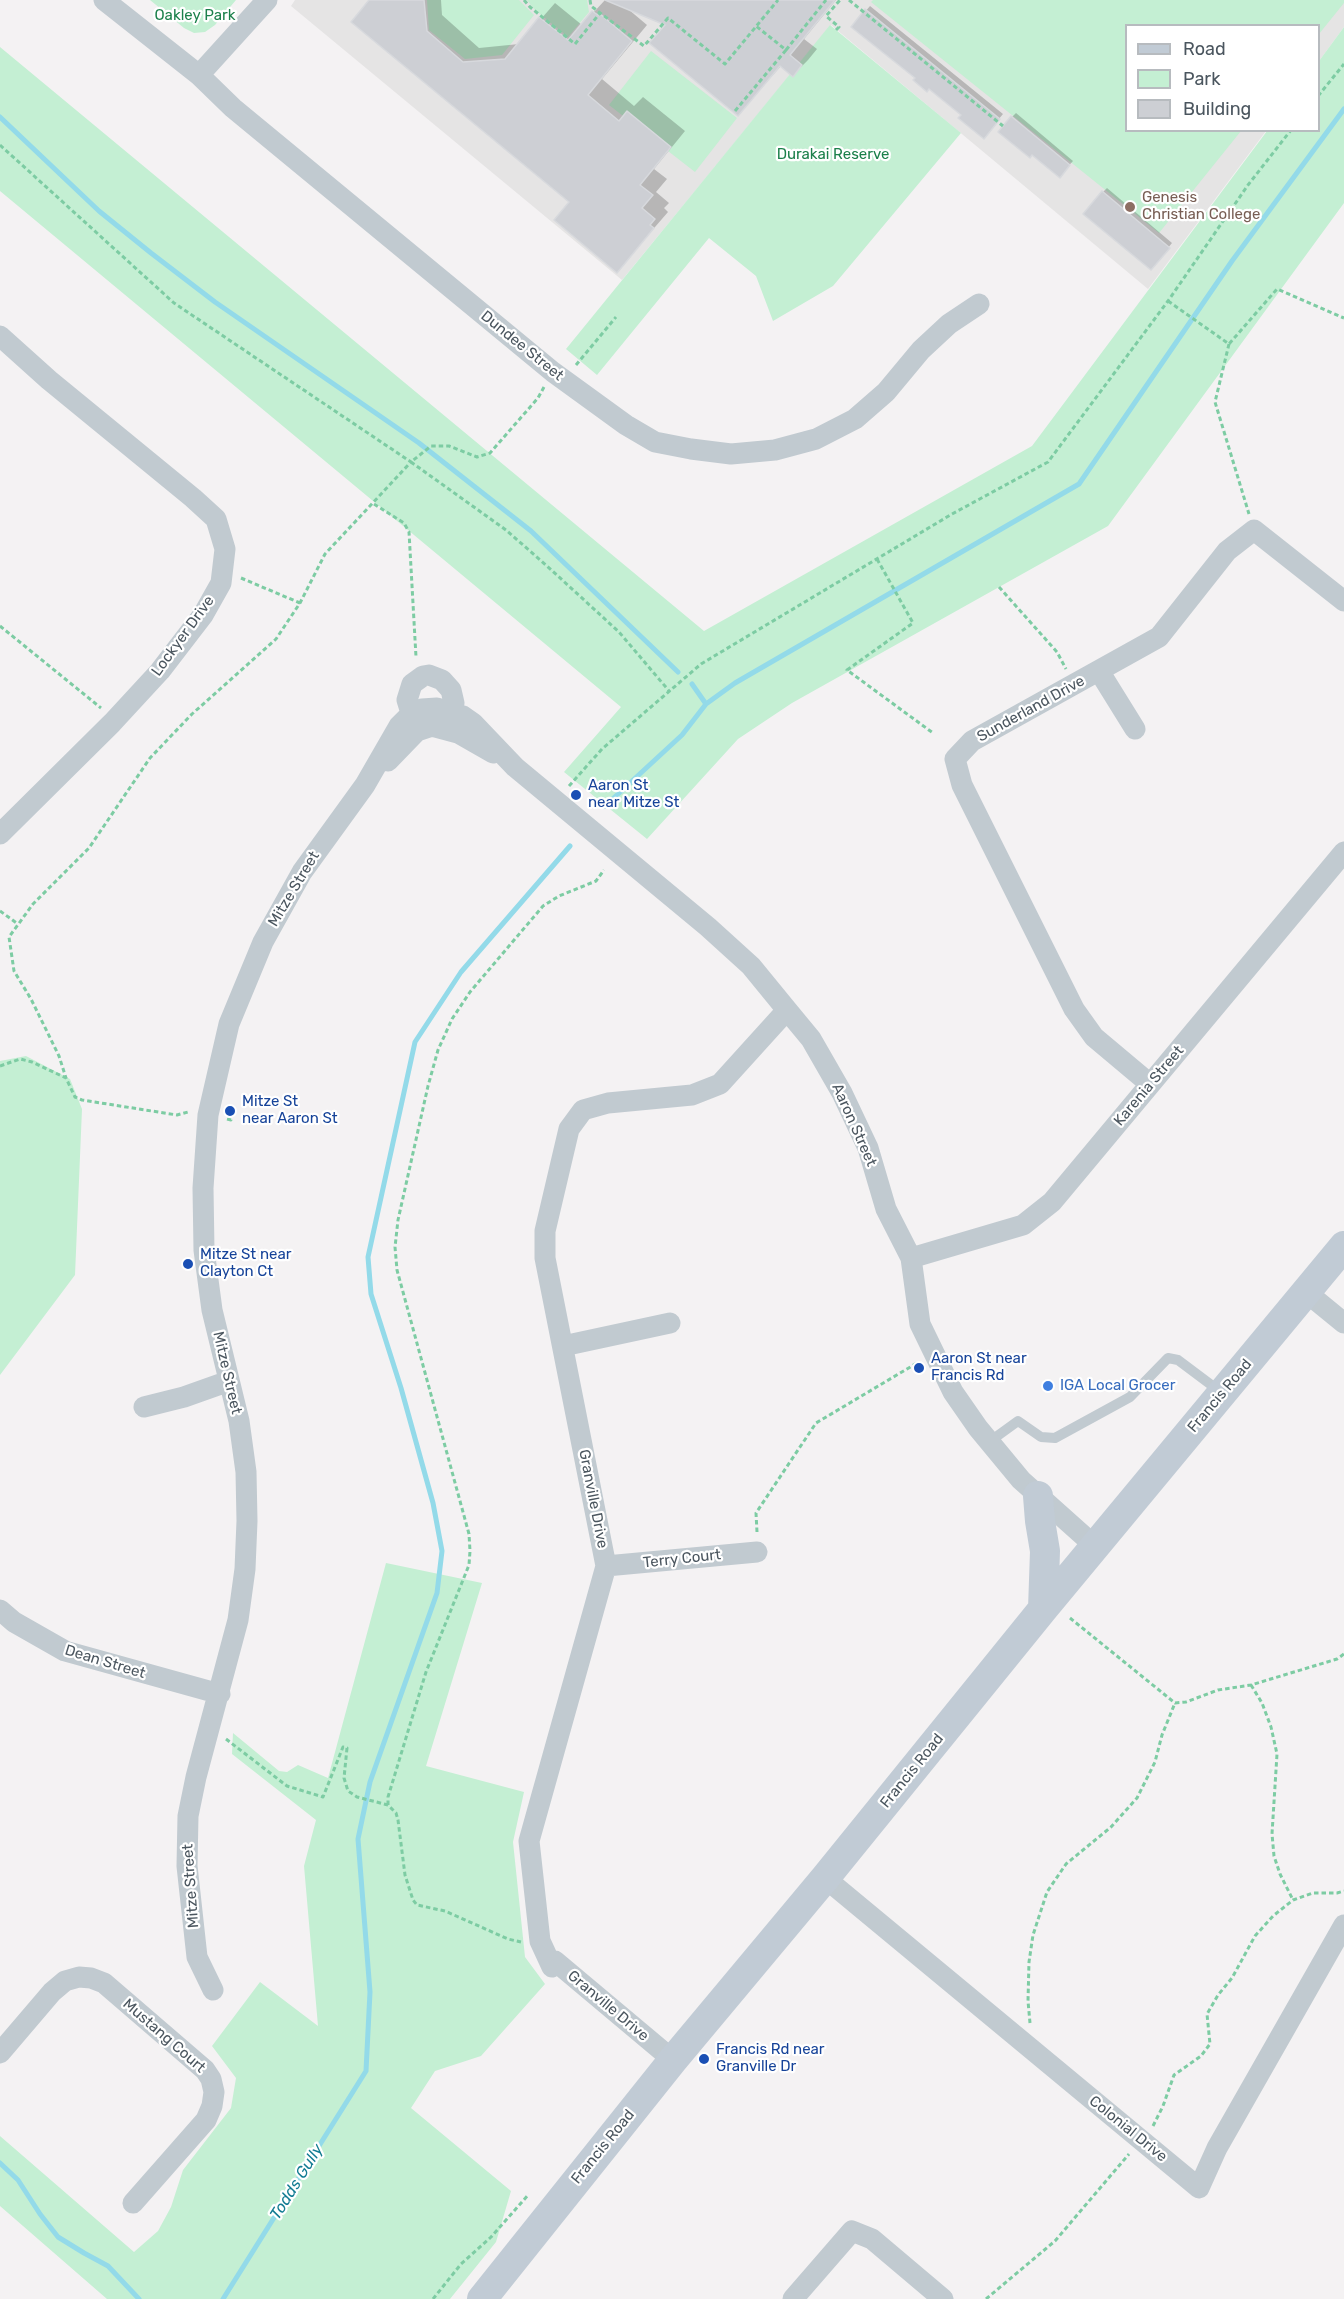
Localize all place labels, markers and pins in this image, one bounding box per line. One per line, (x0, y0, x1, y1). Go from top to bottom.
place label: Genesis Christian College (1142, 189, 1260, 224)
marker: Genesis Christian College (1123, 200, 1137, 214)
place label: Aaron St near Mitze St (588, 777, 679, 812)
marker: Aaron St near Mitze St (569, 788, 583, 802)
place label: Mitze St near Aaron St (242, 1093, 338, 1128)
marker: Mitze St near Aaron St (223, 1104, 237, 1118)
place label: Mitze St near Clayton Ct (200, 1246, 291, 1281)
marker: Mitze St near Clayton Ct (181, 1257, 195, 1271)
place label: Aaron St near Francis Rd (931, 1350, 1027, 1385)
marker: Aaron St near Francis Rd (912, 1361, 926, 1375)
place label: IGA Local Grocer (1060, 1377, 1175, 1395)
marker: IGA Local Grocer (1041, 1379, 1055, 1393)
place label: Francis Rd near Granville Dr (716, 2041, 825, 2076)
marker: Francis Rd near Granville Dr (697, 2052, 711, 2066)

